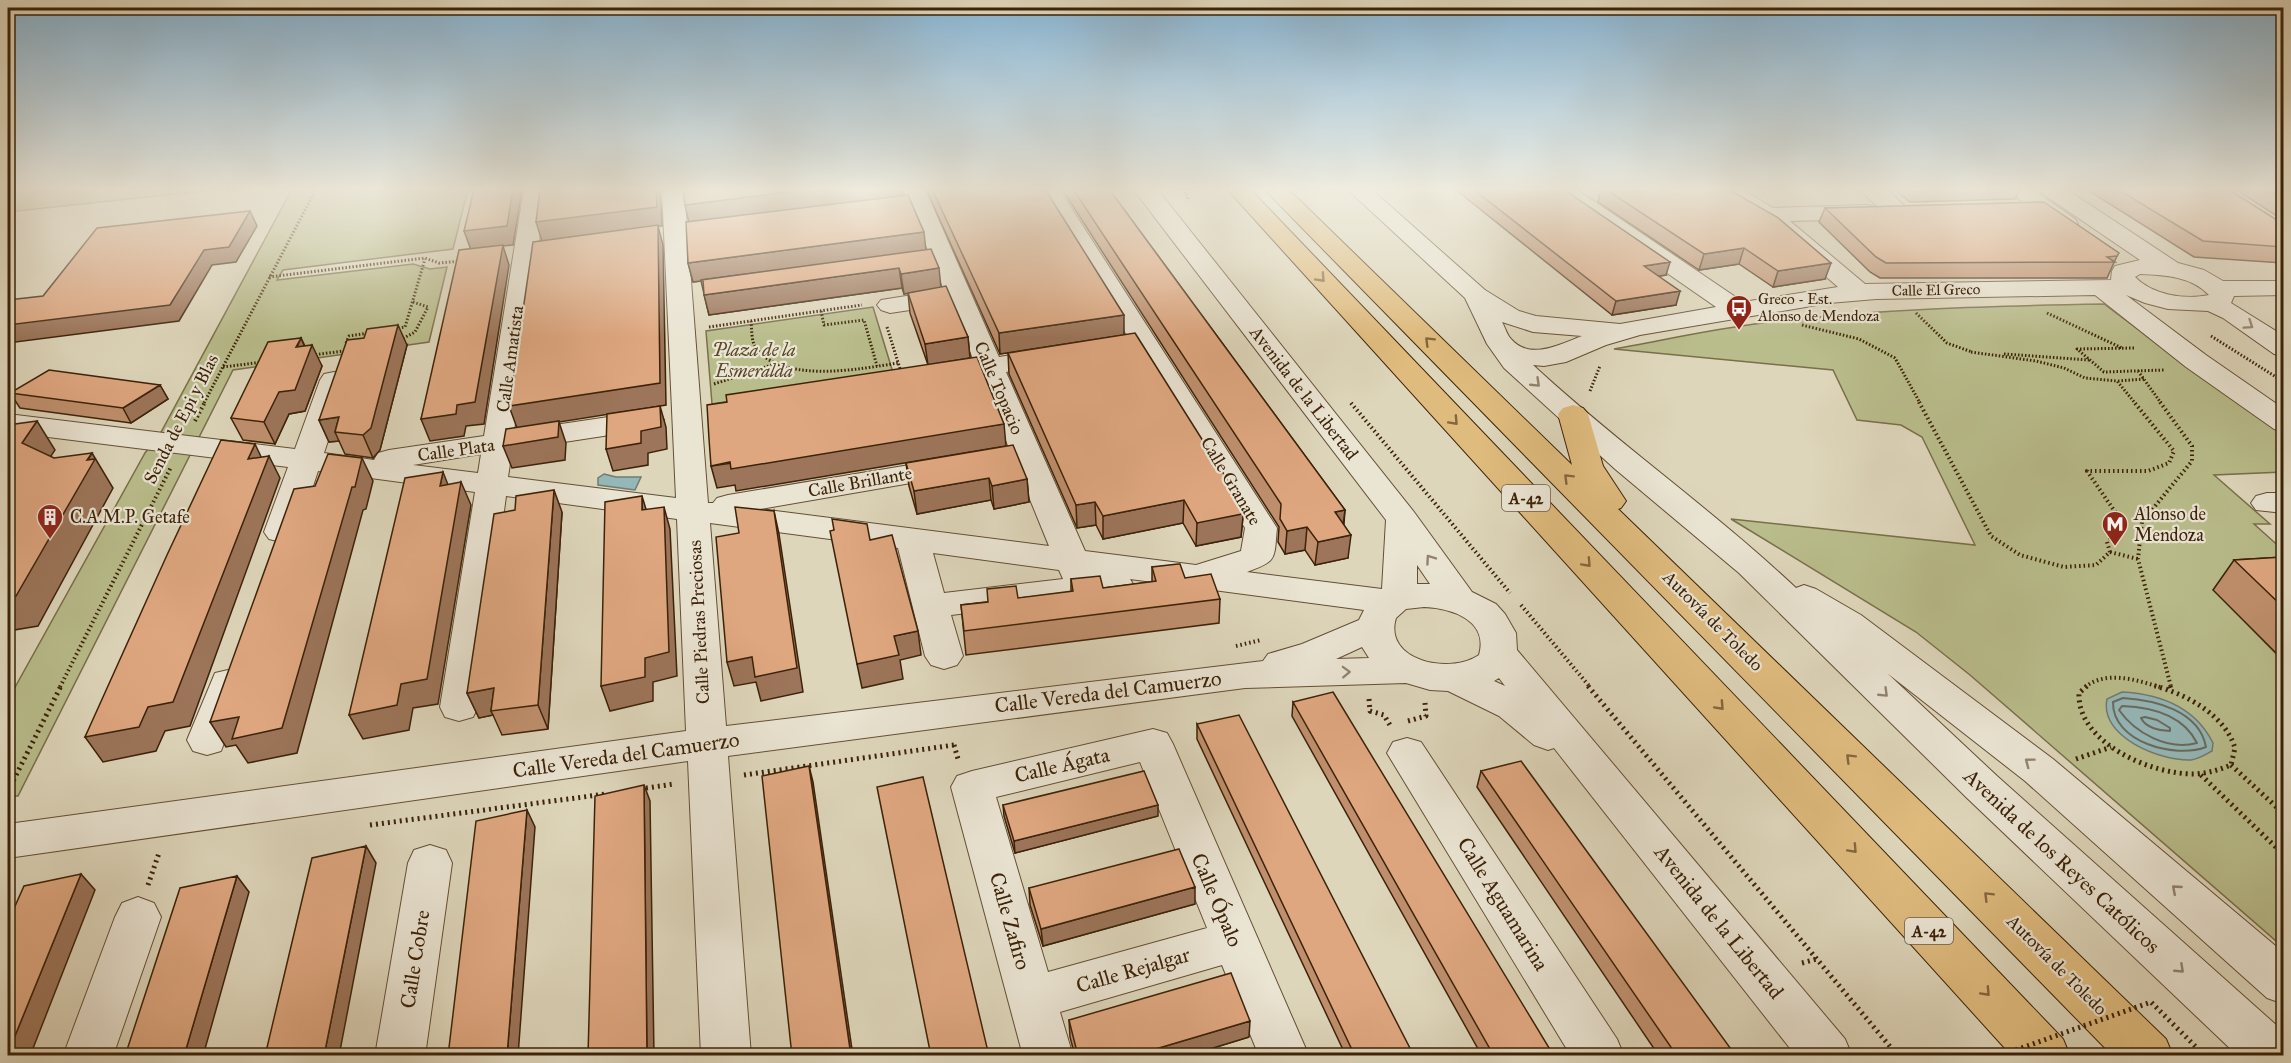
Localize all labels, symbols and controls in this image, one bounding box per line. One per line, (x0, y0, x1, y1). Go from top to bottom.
one-way arrow (1314, 271, 1325, 282)
street label: Calle El Greco (1891, 280, 1981, 300)
place label: Greco - Est. Alonso de Mendoza (1757, 290, 1880, 325)
bus stop icon: Greco - Est. Alonso de Mendoza (1724, 293, 1754, 331)
street label: Calle Amatista (492, 304, 528, 414)
one-way arrow (2242, 318, 2253, 329)
street label: Avenida de la Libertad (1244, 321, 1363, 464)
street label: Calle Topacio (969, 338, 1029, 438)
one-way arrow (1426, 338, 1437, 349)
park label: Plaza de la Esmeralda (712, 339, 796, 382)
street label: Senda de Epi y Blas (139, 351, 223, 487)
one-way arrow (1529, 376, 1539, 387)
one-way arrow (1447, 414, 1458, 424)
street label: Calle Granate (1196, 433, 1266, 529)
street label: Calle Plata (416, 434, 496, 466)
street label: Calle Brillante (806, 462, 914, 502)
one-way arrow (1565, 474, 1575, 485)
road number: A-42 (1502, 485, 1550, 511)
building icon: C.A.M.P. Getafe (35, 502, 65, 540)
place label: Alonso de Mendoza (2133, 503, 2206, 546)
place label: C.A.M.P. Getafe (70, 506, 190, 528)
metro station icon: Alonso de Mendoza (2100, 509, 2130, 547)
street label: Calle Piedras Preciosas (684, 539, 714, 705)
one-way arrow (1426, 555, 1437, 566)
one-way arrow (1580, 557, 1591, 567)
street label: Autovía de Toledo (1657, 565, 1768, 676)
street label: Calle Vereda del Camuerzo (993, 665, 1223, 719)
one-way arrow (1341, 665, 1350, 678)
one-way arrow (1877, 686, 1888, 697)
one-way arrow (1713, 699, 1724, 710)
street label: Calle Vereda del Camuerzo (511, 726, 741, 784)
street label: Calle Ágata (1012, 741, 1112, 789)
one-way arrow (1846, 754, 1857, 765)
one-way arrow (2024, 758, 2035, 769)
street label: Avenida de los Reyes Católicos (1958, 763, 2166, 959)
street label: Calle Aguamarina (1452, 833, 1554, 976)
street label: Avenida de la Libertad (1648, 839, 1789, 1005)
one-way arrow (1846, 842, 1857, 853)
street label: Calle Ópalo (1186, 849, 1249, 951)
street label: Calle Zafiro (984, 869, 1036, 973)
one-way arrow (2172, 885, 2183, 896)
one-way arrow (1984, 892, 1995, 903)
street label: Calle Cobre (394, 908, 436, 1010)
street label: Autovía de Toledo (2001, 909, 2112, 1020)
road number: A-42 (1905, 918, 1953, 944)
street label: Calle Rejalgar (1073, 941, 1193, 999)
one-way arrow (2173, 962, 2184, 973)
one-way arrow (1979, 986, 1990, 996)

